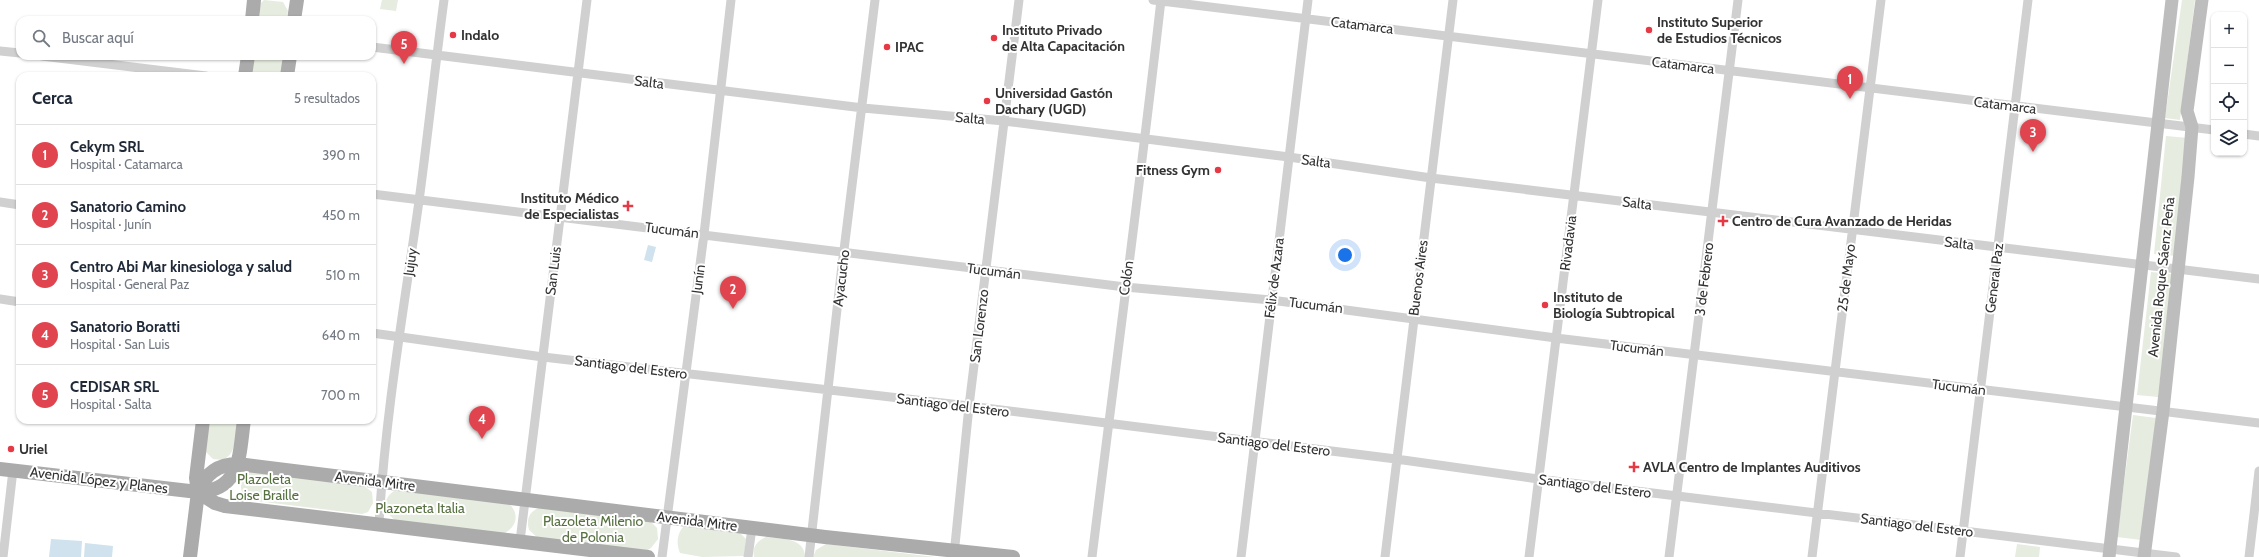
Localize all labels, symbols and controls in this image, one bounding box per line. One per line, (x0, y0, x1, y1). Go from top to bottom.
street label: Catamarca (1330, 12, 1395, 38)
map controls (2211, 12, 2247, 156)
button: + (2211, 12, 2247, 48)
place label: Instituto Superior de Estudios Técnicos (1657, 13, 1782, 47)
search box (16, 16, 376, 60)
place label: Instituto Privado de Alta Capacitación (1002, 21, 1125, 55)
marker: Instituto Superior de Estudios Técnicos (1644, 25, 1654, 35)
place label: Indalo (461, 26, 499, 44)
icon: search (30, 27, 52, 49)
text: Buscar aquí (62, 29, 134, 47)
marker: Indalo (448, 30, 458, 40)
pin: 5 (391, 31, 417, 64)
marker: Instituto Privado de Alta Capacitación (989, 33, 999, 43)
place label: IPAC (895, 38, 924, 56)
marker: IPAC (882, 42, 892, 52)
button: − (2211, 48, 2247, 84)
street label: Catamarca (1651, 52, 1716, 78)
pin: 1 (1837, 66, 1863, 99)
street label: Salta (633, 71, 665, 93)
place label: Universidad Gastón Dachary (UGD) (995, 84, 1113, 118)
button: locate (2211, 84, 2247, 120)
text: Cerca (32, 88, 73, 108)
text: 5 resultados (294, 90, 360, 106)
street label: Catamarca (1973, 92, 2038, 118)
marker: Universidad Gastón Dachary (UGD) (982, 96, 992, 106)
street label: Salta (954, 108, 986, 128)
pin: 3 (2020, 119, 2046, 152)
button: layers (2211, 120, 2247, 156)
text: Cekym SRL (70, 138, 144, 156)
text: 1 (43, 147, 47, 163)
text: 390 m (322, 147, 360, 163)
street label: Salta (1300, 150, 1332, 172)
text: Hospital · Catamarca (70, 156, 183, 172)
place label: Fitness Gym (1136, 161, 1210, 179)
marker: Fitness Gym (1213, 165, 1223, 175)
place label: Instituto Médico de Especialistas (521, 189, 619, 223)
street label: Salta (1621, 192, 1653, 214)
street label: Avenida Roque Sáenz Peña (2144, 196, 2178, 358)
text: Sanatorio Camino (70, 198, 186, 216)
marker: Instituto Médico de Especialistas (622, 200, 634, 212)
text: 2 (42, 207, 48, 223)
text: 450 m (322, 207, 360, 223)
place label: Centro de Cura Avanzado de Heridas (1732, 212, 1952, 230)
street label: Rivadavia (1556, 214, 1580, 272)
marker: Centro de Cura Avanzado de Heridas (1717, 215, 1729, 227)
text: Hospital · Junín (70, 216, 151, 232)
street label: Tucumán (644, 218, 700, 242)
street label: Salta (1943, 232, 1975, 254)
street label: Félix de Azara (1260, 236, 1288, 319)
street label: Buenos Aires (1404, 239, 1432, 317)
street label: 3 de Febrero (1691, 241, 1717, 317)
street label: General Paz (1981, 242, 2007, 314)
street label: 25 de Mayo (1833, 243, 1859, 313)
street label: San Luis (541, 245, 565, 296)
your location (1335, 245, 1355, 265)
street label: Jujuy (399, 247, 421, 278)
street label: Ayacucho (829, 248, 853, 307)
text: Centro Abi Mar kinesiologa y salud (70, 258, 292, 276)
street label: Tucumán (966, 259, 1022, 283)
street label: Colón (1115, 259, 1137, 297)
street label: Junín (687, 263, 709, 296)
text: 3 (41, 267, 49, 283)
text: 510 m (325, 267, 360, 283)
text: Hospital · General Paz (70, 276, 189, 292)
pin: 2 (720, 276, 746, 309)
street label: San Lorenzo (966, 288, 992, 364)
place label: Instituto de Biología Subtropical (1553, 288, 1675, 322)
street label: Tucumán (1288, 293, 1344, 317)
marker: Instituto de Biología Subtropical (1540, 300, 1550, 310)
text: Sanatorio Boratti (70, 318, 180, 336)
text: 4 (41, 327, 49, 343)
text: 640 m (322, 327, 360, 343)
text: Hospital · San Luis (70, 336, 170, 352)
street label: Tucumán (1609, 336, 1665, 360)
street label: Santiago del Estero (574, 351, 689, 383)
street label: Tucumán (1931, 375, 1987, 399)
text: CEDISAR SRL (70, 378, 159, 396)
text: 5 (42, 387, 48, 403)
text: 700 m (321, 387, 360, 403)
street label: Santiago del Estero (896, 389, 1011, 421)
text: Hospital · Salta (70, 396, 152, 412)
pin: 4 (469, 406, 495, 439)
street label: Santiago del Estero (1217, 428, 1332, 460)
place label: Uriel (19, 440, 48, 458)
marker: Uriel (6, 444, 16, 454)
place label: AVLA Centro de Implantes Auditivos (1643, 458, 1861, 476)
marker: AVLA Centro de Implantes Auditivos (1628, 461, 1640, 473)
street label: Avenida López y Planes (29, 463, 169, 497)
street label: Avenida Mitre (334, 467, 416, 495)
park label: Plazoleta Loise Braille (229, 470, 299, 504)
street label: Santiago del Estero (1538, 470, 1653, 502)
park label: Plazoneta Italia (375, 499, 465, 517)
street label: Avenida Mitre (656, 507, 738, 535)
street label: Santiago del Estero (1860, 509, 1975, 541)
park label: Plazoleta Milenio de Polonia (543, 512, 643, 546)

